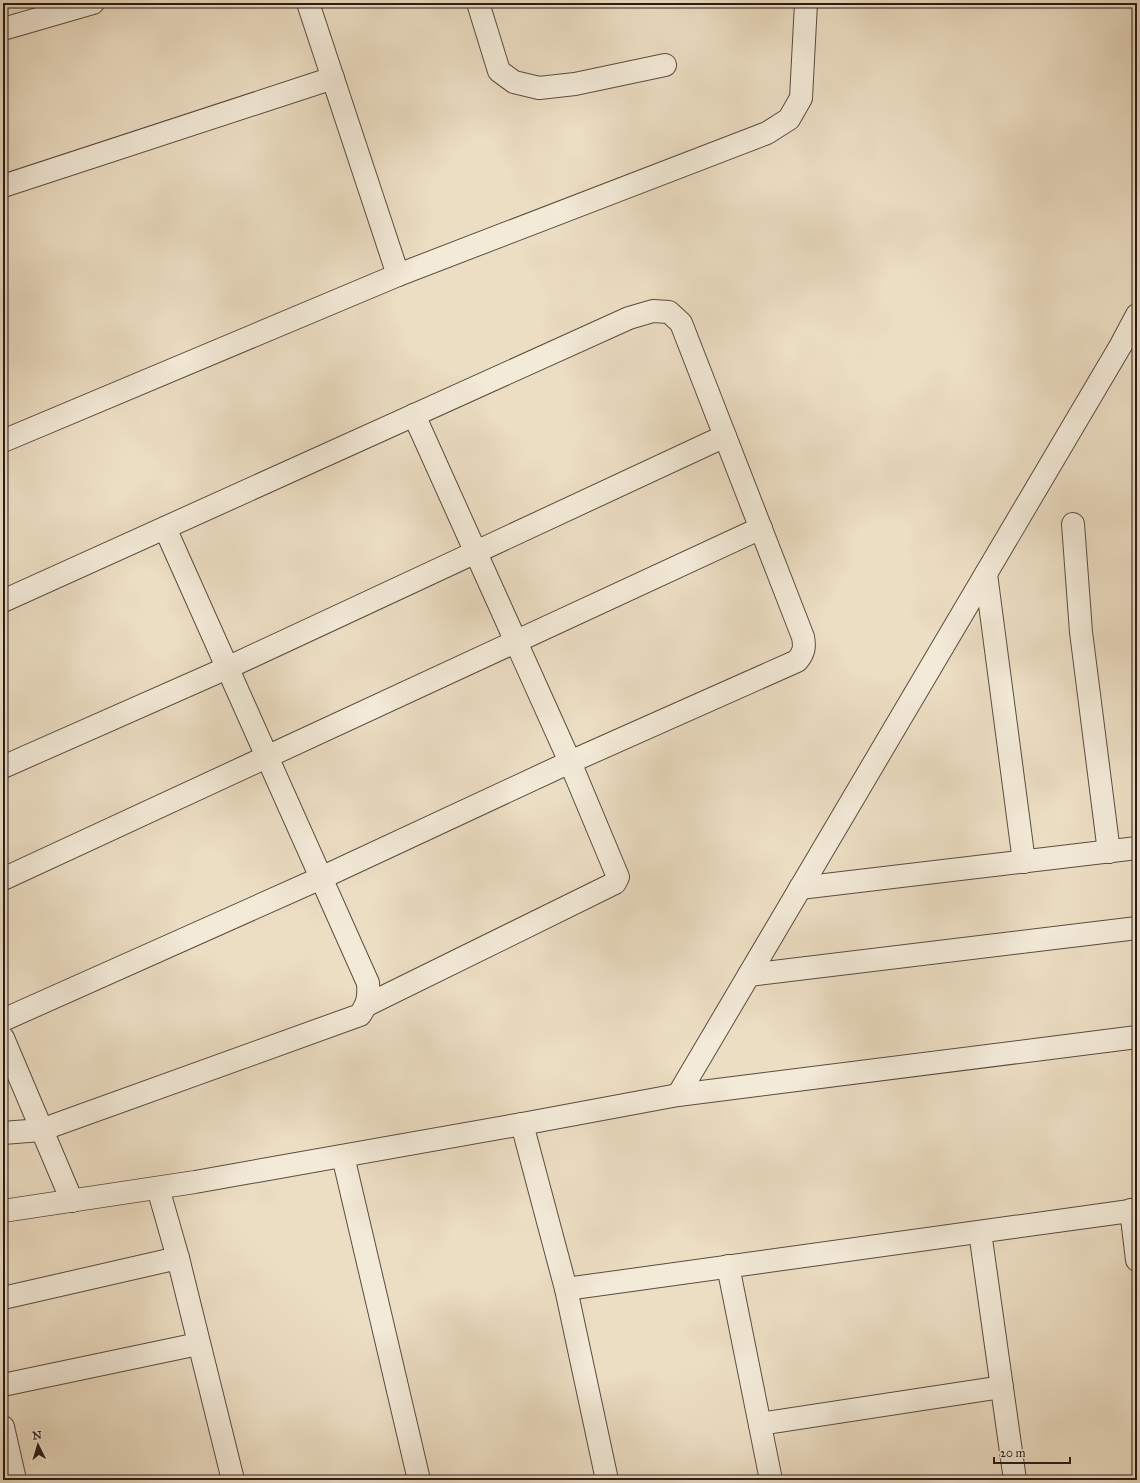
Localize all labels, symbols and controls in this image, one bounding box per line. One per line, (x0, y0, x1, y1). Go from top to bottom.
north arrow (18, 1425, 58, 1465)
text: N (32, 1429, 43, 1442)
scale bar (994, 1439, 1070, 1465)
text: 20 m (1000, 1446, 1026, 1460)

